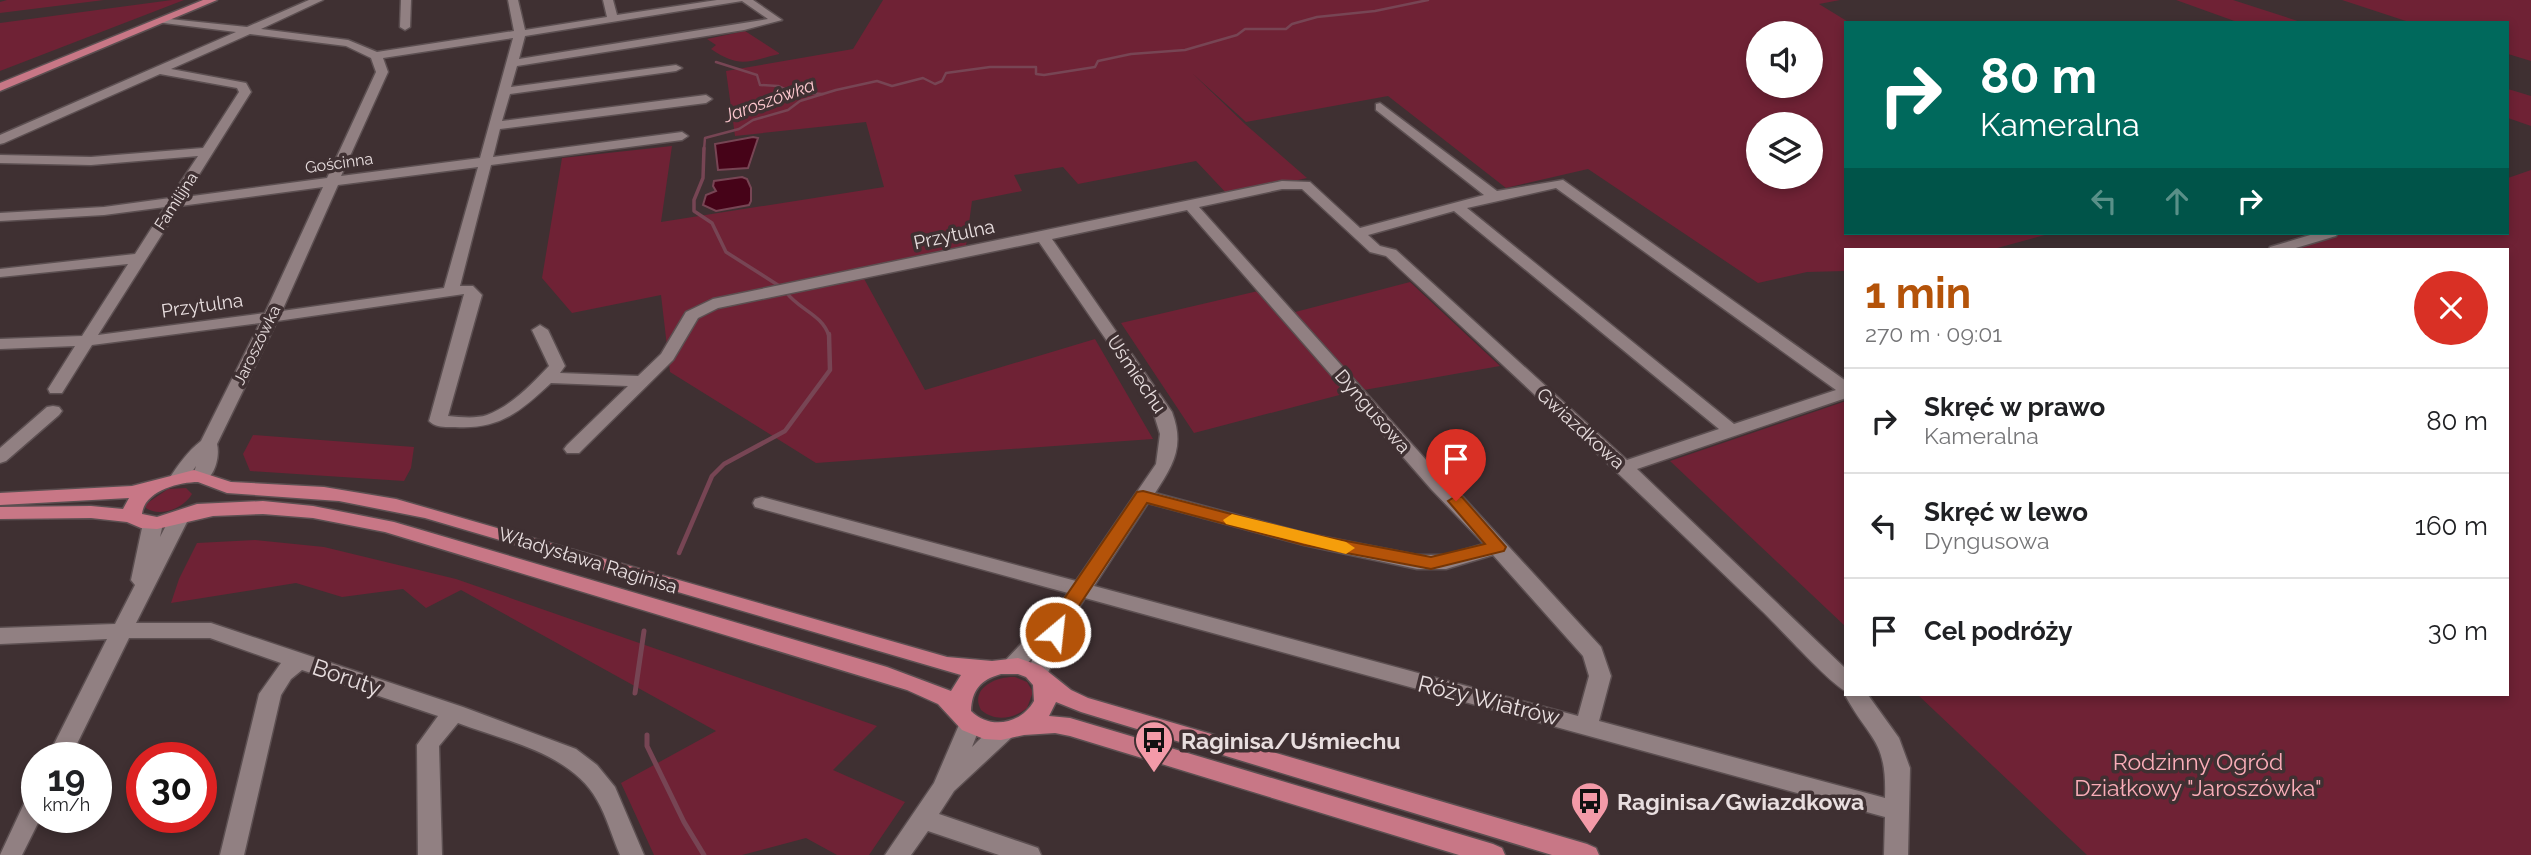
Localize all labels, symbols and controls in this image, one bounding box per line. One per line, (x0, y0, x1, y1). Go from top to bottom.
map controls (1746, 21, 1823, 189)
button: sound (1746, 21, 1823, 98)
text: 80 m (1980, 47, 2097, 104)
icon: right (1865, 49, 1956, 140)
water label: Jaroszówka (719, 74, 818, 127)
text: Kameralna (1980, 106, 2140, 143)
button: layers (1746, 112, 1823, 189)
street label: Gościnna (304, 149, 374, 177)
street label: Familijna (150, 169, 202, 233)
icon: left (2085, 182, 2123, 220)
icon: ahead (2158, 182, 2196, 220)
icon: right (2231, 182, 2269, 220)
street label: Przytulna (911, 215, 997, 253)
text: 1 min (1865, 269, 1971, 318)
button: close (2414, 271, 2488, 345)
street label: Przytulna (160, 288, 244, 322)
street label: Jaroszówka (230, 302, 284, 388)
text: 270 m · 09:01 (1865, 320, 2002, 347)
street label: Uśmiechu (1103, 331, 1171, 417)
street label: Dyngusowa (1331, 365, 1415, 457)
street label: Gwiazdkowa (1533, 383, 1629, 473)
text: Skręć w prawo (1924, 392, 2105, 422)
icon: right (1865, 402, 1903, 440)
text: 80 m (2426, 406, 2488, 436)
text: Kameralna (1924, 422, 2039, 449)
pin (1426, 429, 1486, 501)
icon: arrive (1437, 440, 1475, 478)
text: Skręć w lewo (1924, 497, 2088, 527)
icon: left (1865, 507, 1903, 545)
text: 160 m (2415, 511, 2488, 541)
street label: Władysława Raginisa (496, 522, 680, 598)
text: Dyngusowa (1924, 527, 2050, 554)
position arrow (1018, 595, 1092, 669)
icon: arrive (1865, 612, 1903, 650)
text: Cel podróży (1924, 616, 2073, 646)
text: 30 m (2428, 616, 2488, 646)
street label: Boruty (309, 653, 385, 701)
street label: Róży Wiatrów (1415, 669, 1563, 731)
bus stop icon: Raginisa/Uśmiechu (1133, 719, 1175, 774)
place label: Raginisa/Uśmiechu (1181, 727, 1401, 754)
speed limit sign: 30 (126, 742, 217, 833)
park label: Rodzinny Ogród Działkowy "Jaroszówka" (2074, 748, 2322, 801)
text: 19 (48, 758, 85, 799)
bus stop icon: Raginisa/Gwiazdkowa (1569, 780, 1611, 835)
place label: Raginisa/Gwiazdkowa (1617, 788, 1864, 815)
text: km/h (43, 794, 90, 815)

